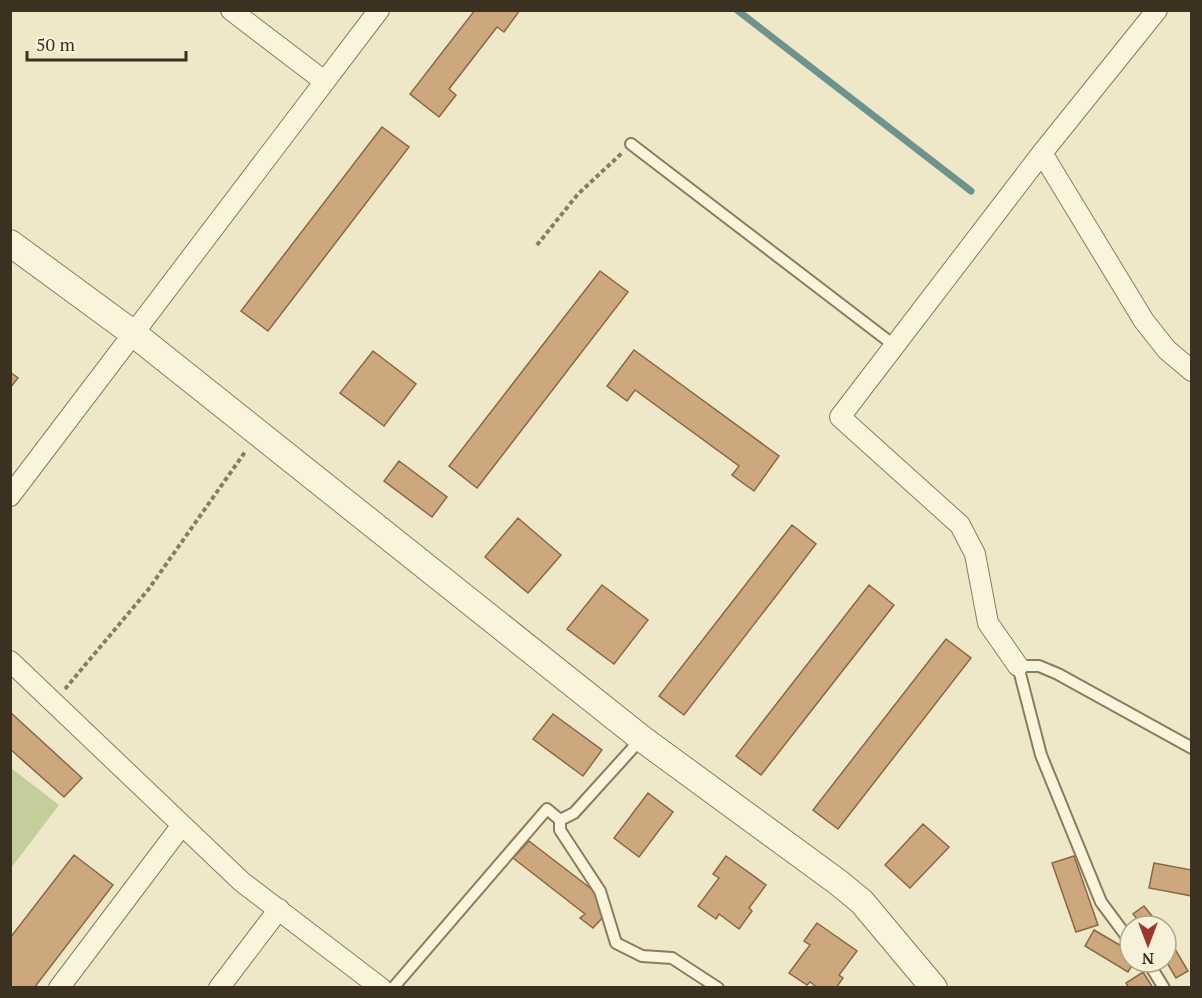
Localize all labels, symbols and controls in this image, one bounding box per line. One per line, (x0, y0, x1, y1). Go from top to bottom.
scale bar (27, 24, 186, 62)
text: 50 m (36, 32, 76, 56)
north arrow (1118, 914, 1178, 974)
text: N (1142, 948, 1154, 970)

